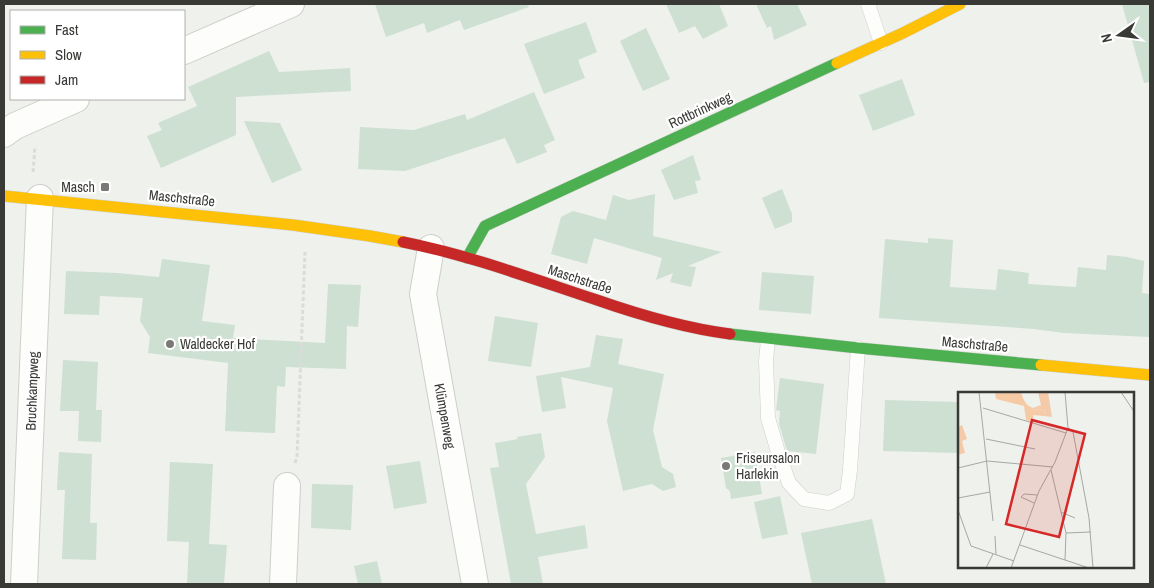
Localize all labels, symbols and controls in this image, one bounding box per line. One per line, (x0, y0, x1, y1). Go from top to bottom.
legend (10, 10, 185, 100)
north arrow (1094, 10, 1144, 60)
text: Fast (55, 19, 79, 40)
text: N (1097, 32, 1116, 44)
text: Slow (55, 44, 82, 65)
text: Jam (55, 69, 78, 90)
street label: Rottbrinkweg (666, 87, 735, 132)
place label: Masch (61, 178, 95, 196)
marker: Masch (99, 181, 111, 193)
street label: Maschstraße (148, 186, 216, 210)
street label: Maschstraße (546, 260, 614, 298)
street label: Maschstraße (941, 332, 1009, 356)
place label: Waldecker Hof (180, 335, 256, 353)
marker: Waldecker Hof (164, 338, 176, 350)
street label: Bruchkampweg (22, 351, 42, 431)
street label: Klümpenweg (430, 382, 460, 451)
inset map (958, 392, 1134, 568)
place label: Friseursalon Harlekin (736, 449, 800, 483)
marker: Friseursalon Harlekin (720, 460, 732, 472)

